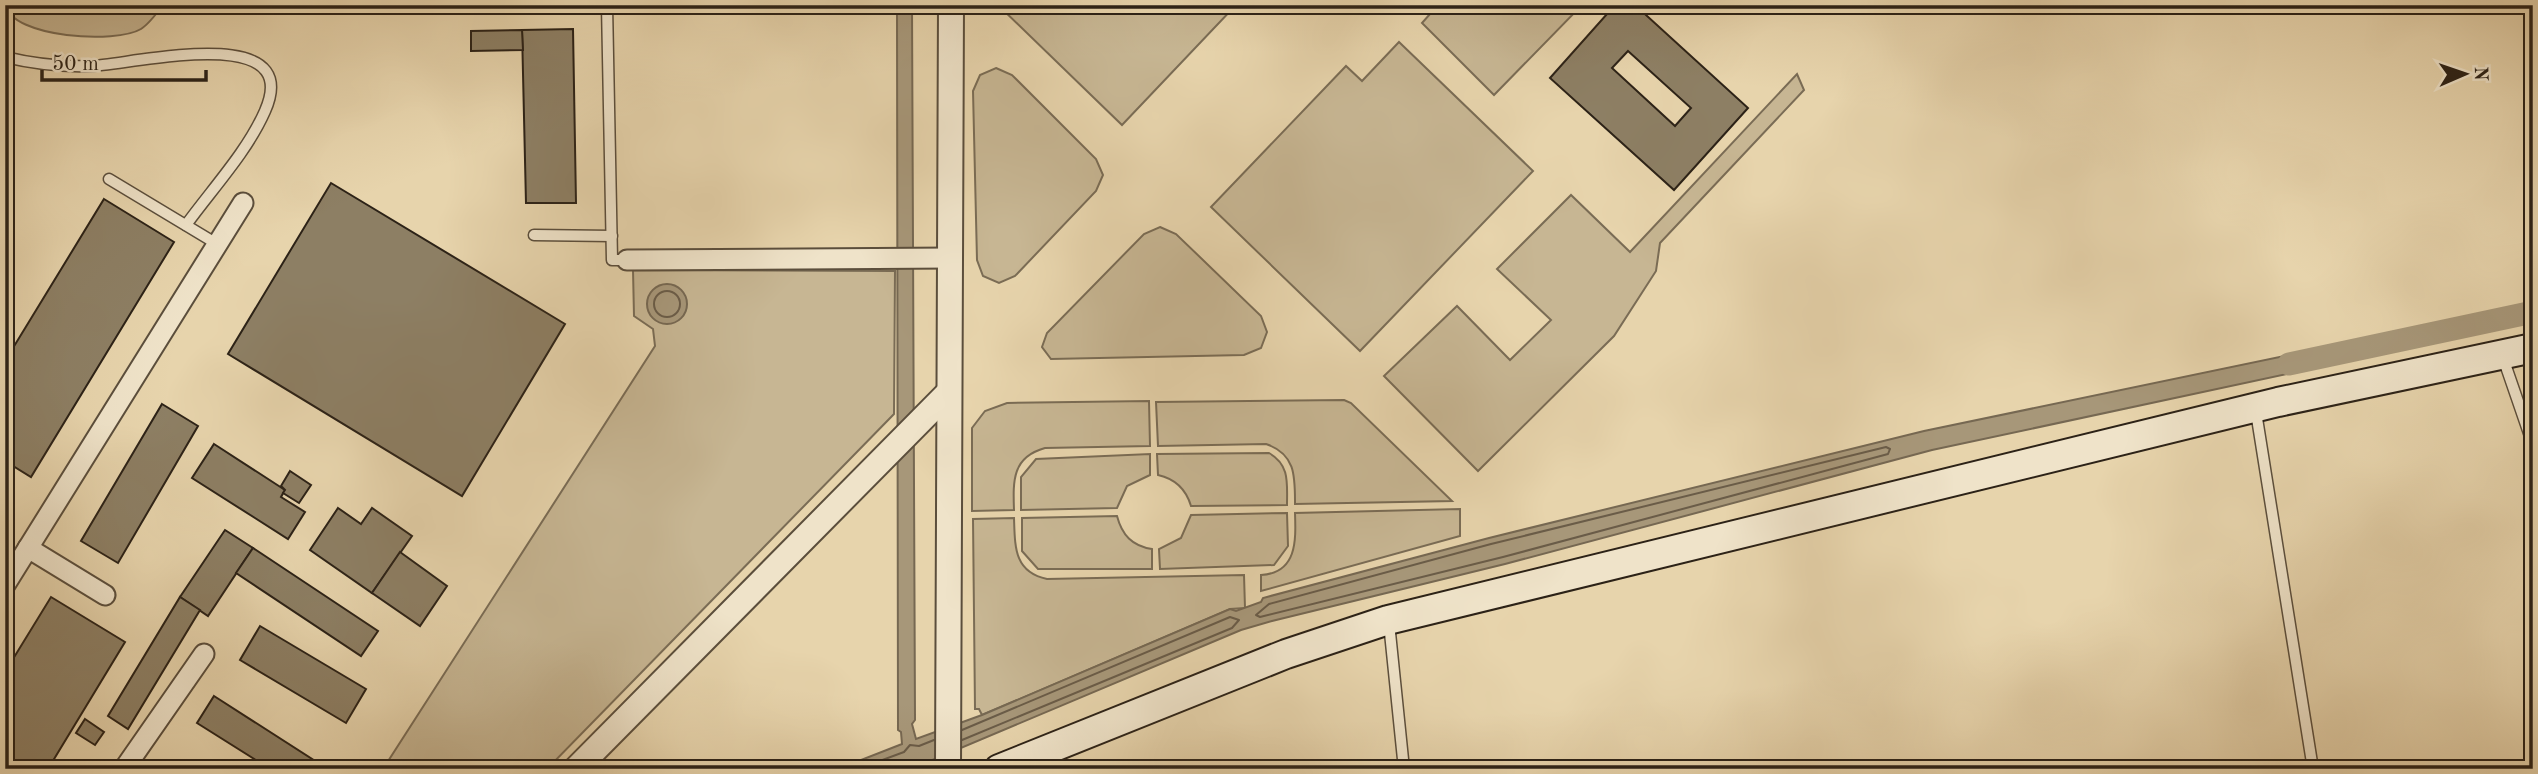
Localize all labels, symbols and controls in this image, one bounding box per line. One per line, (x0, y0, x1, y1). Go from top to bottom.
scale bar (42, 38, 206, 82)
north arrow (2430, 38, 2500, 108)
text: 50 m (52, 54, 99, 75)
text: N (2470, 66, 2489, 82)

